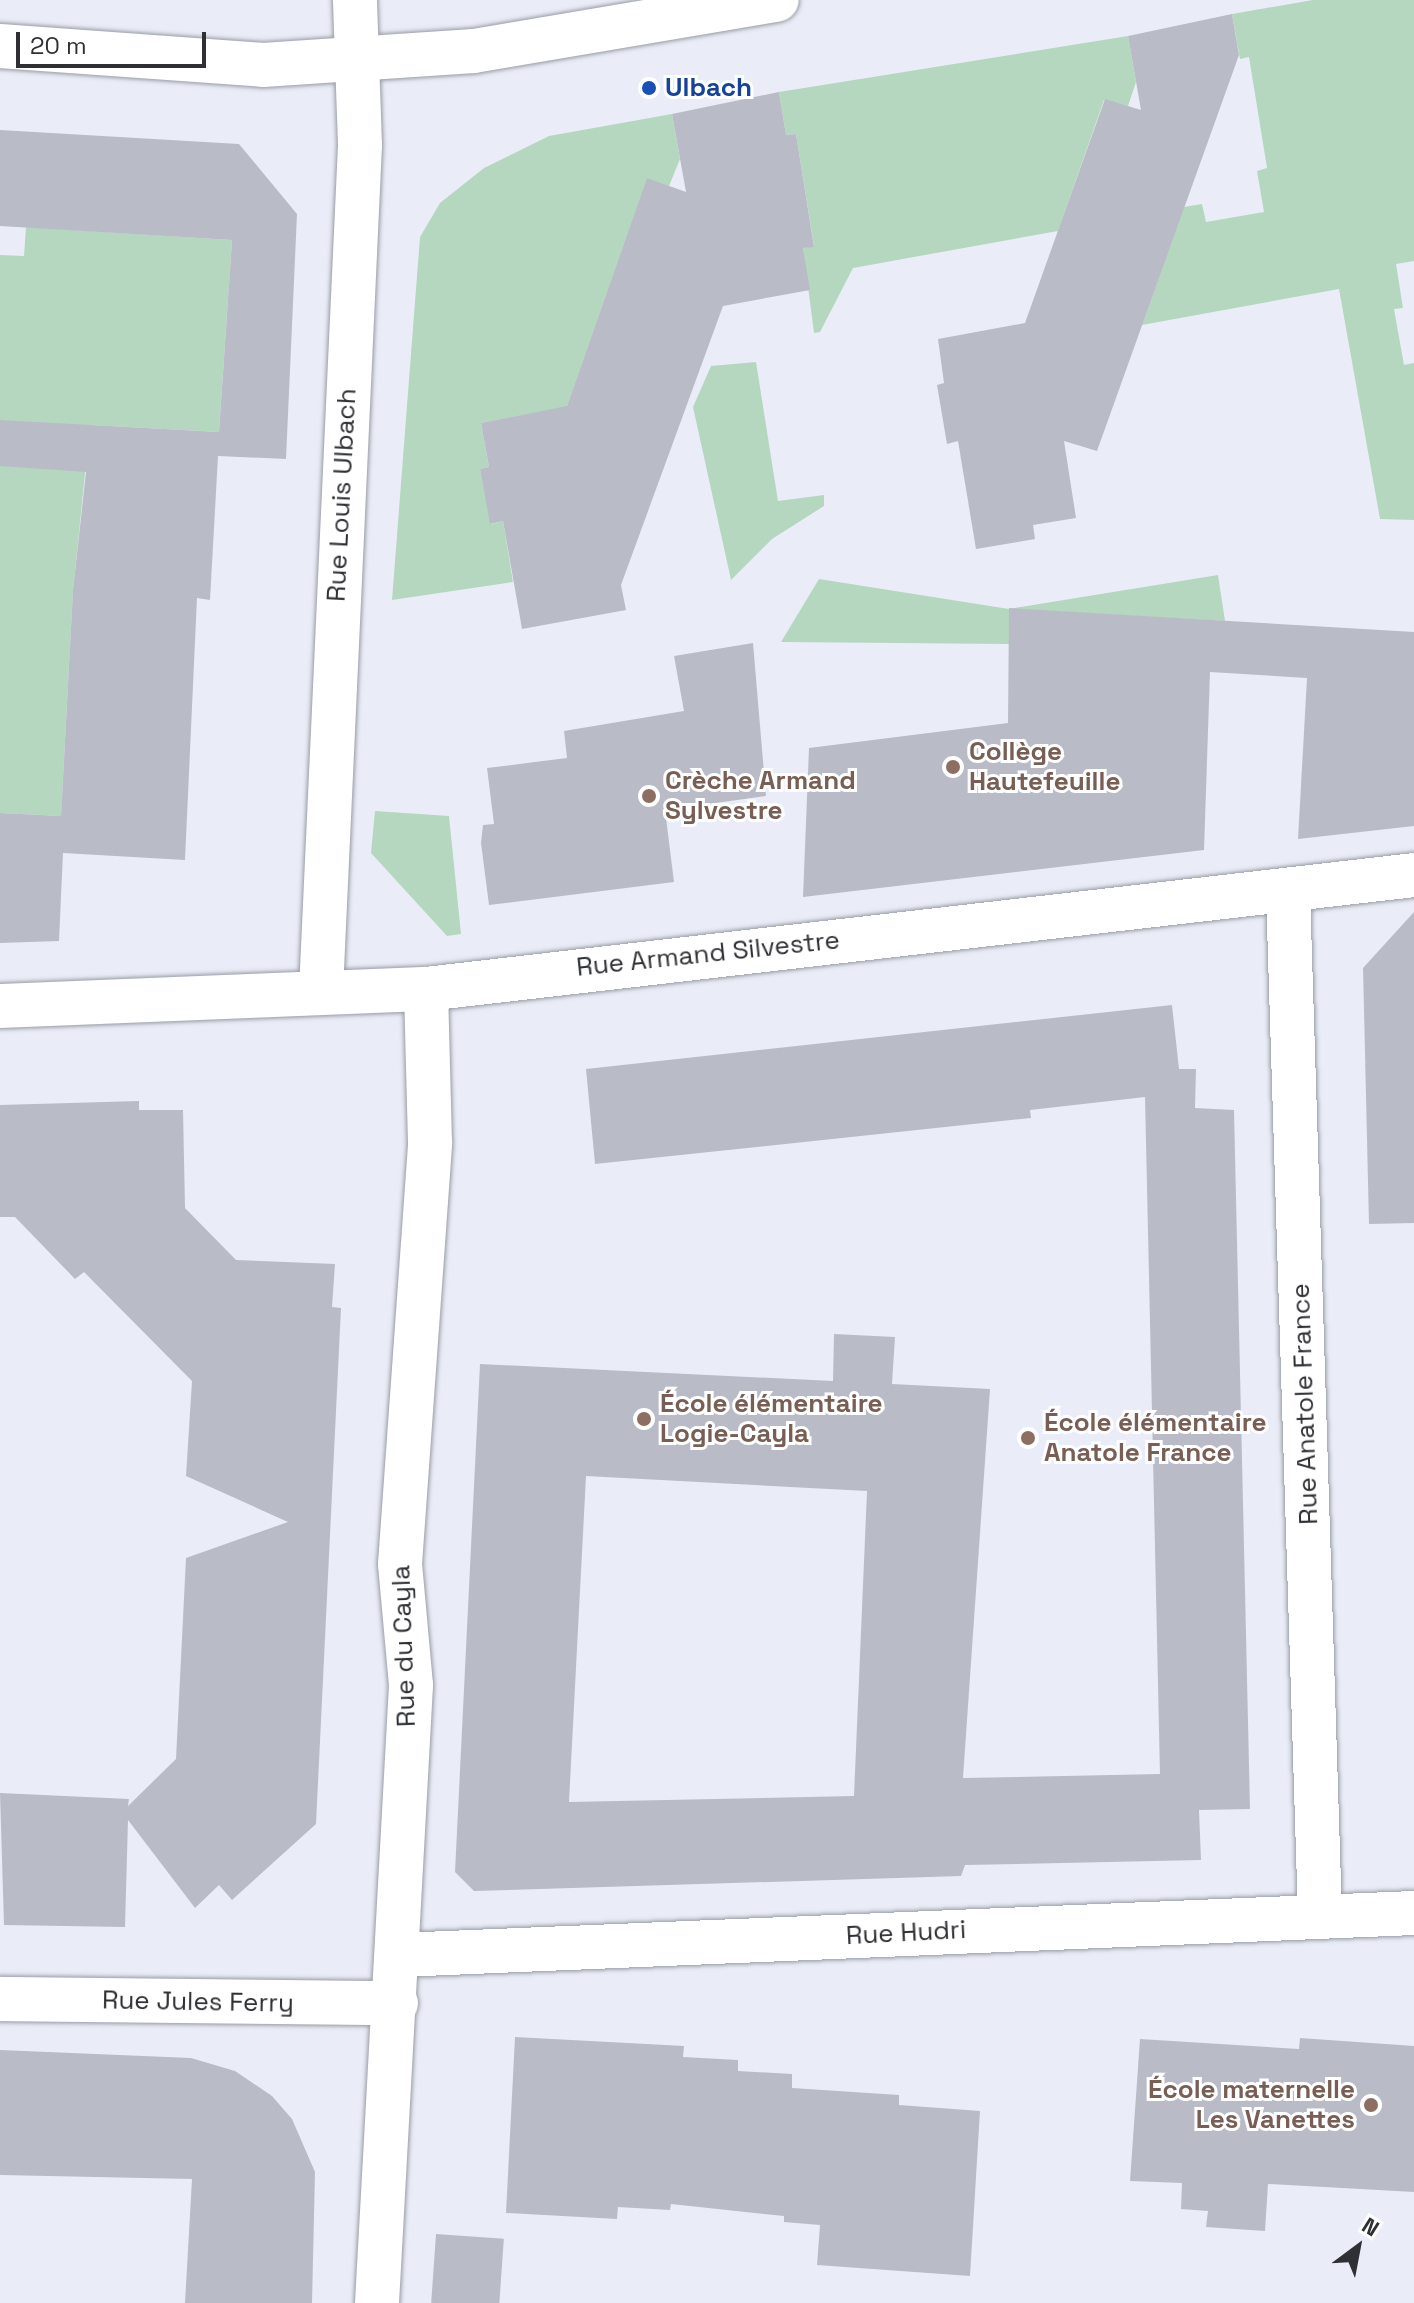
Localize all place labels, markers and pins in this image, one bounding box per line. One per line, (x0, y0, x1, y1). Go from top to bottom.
place label: Ulbach (665, 72, 752, 104)
marker: Ulbach (640, 79, 658, 97)
place label: Collège Hautefeuille (969, 736, 1120, 798)
marker: Collège Hautefeuille (944, 758, 962, 776)
place label: Crèche Armand Sylvestre (665, 765, 856, 826)
marker: Crèche Armand Sylvestre (640, 787, 658, 805)
place label: École élémentaire Logie-Cayla (660, 1388, 882, 1450)
place label: École élémentaire Anatole France (1044, 1407, 1266, 1468)
marker: École élémentaire Logie-Cayla (635, 1410, 653, 1428)
marker: École élémentaire Anatole France (1019, 1429, 1037, 1447)
place label: École maternelle Les Vanettes (1148, 2074, 1355, 2136)
marker: École maternelle Les Vanettes (1362, 2096, 1380, 2114)

